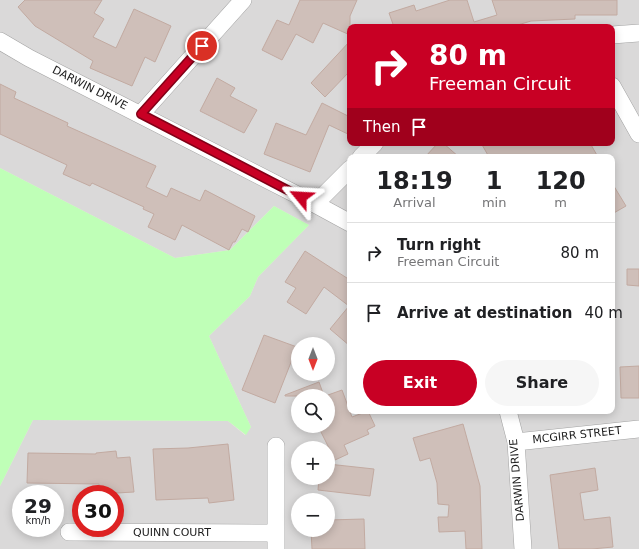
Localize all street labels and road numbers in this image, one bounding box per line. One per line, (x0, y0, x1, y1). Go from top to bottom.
street label: DARWIN DRIVE (50, 63, 130, 113)
street label: MCGIRR STREET (532, 424, 623, 446)
street label: DARWIN DRIVE (507, 438, 527, 522)
street label: QUINN COURT (133, 526, 211, 539)

